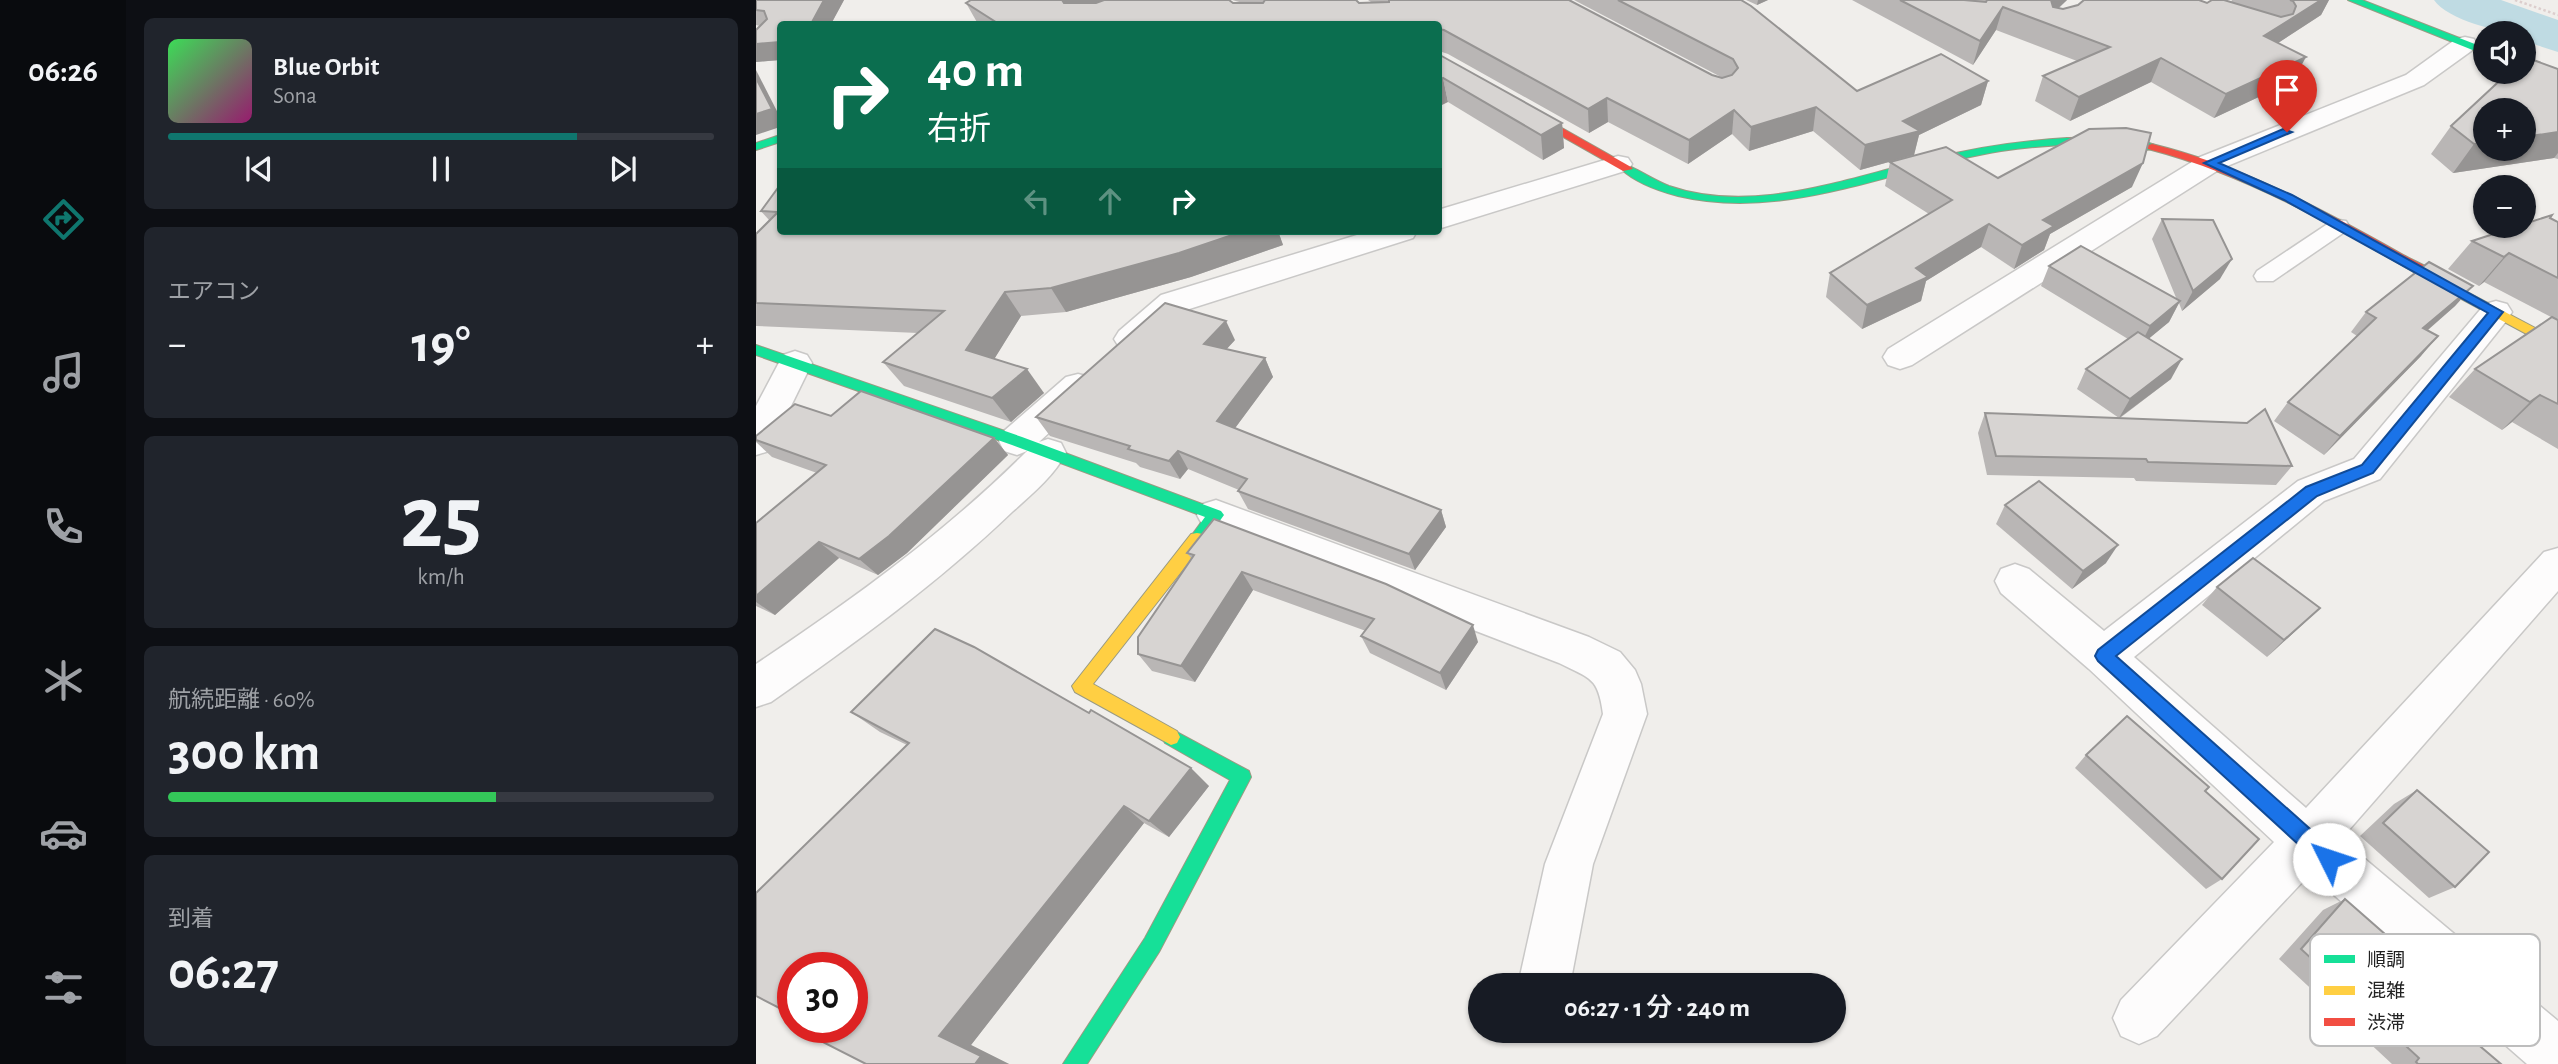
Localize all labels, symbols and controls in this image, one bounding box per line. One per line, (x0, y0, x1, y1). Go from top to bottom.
map controls (2473, 21, 2536, 238)
button: sound (2473, 21, 2536, 84)
text: 40 m (927, 47, 1024, 96)
icon: right (812, 49, 903, 140)
text: Blue Orbit (273, 54, 379, 80)
text: 06:26 (28, 55, 98, 87)
pin (2257, 60, 2317, 132)
icon: arrive (2268, 71, 2306, 109)
text: Sona (273, 85, 317, 108)
button: + (2473, 98, 2536, 161)
text: 右折 (927, 113, 991, 145)
icon: previous (240, 150, 278, 188)
icon: pause (422, 150, 460, 188)
icon: next (604, 150, 642, 188)
button: − (2473, 175, 2536, 238)
icon: left (1018, 182, 1056, 220)
icon: ahead (1091, 182, 1129, 220)
icon: right (1164, 182, 1202, 220)
icon: directions (39, 195, 88, 244)
text: エアコン (168, 281, 260, 304)
text: 19° (411, 319, 471, 371)
text: − (168, 326, 186, 364)
text: + (696, 326, 714, 364)
icon: music (39, 348, 88, 397)
text: 25 (400, 473, 482, 564)
icon: phone (39, 502, 88, 551)
text: km/h (417, 566, 465, 589)
icon: climate (39, 656, 88, 705)
text: 航続距離 · 60% (168, 689, 315, 712)
text: 300 km (168, 727, 320, 779)
icon: car (39, 809, 88, 858)
position arrow (2292, 822, 2366, 896)
text: 到着 (168, 908, 214, 931)
legend (2310, 934, 2540, 1046)
text: 06:27 (168, 946, 279, 998)
text: 順調 (2367, 950, 2405, 970)
speed limit sign: 30 (777, 952, 868, 1043)
icon: filters (39, 963, 88, 1012)
text: 混雑 (2367, 980, 2405, 1001)
text: 06:27 · 1 分 · 240 m (1564, 995, 1750, 1021)
text: 渋滞 (2367, 1012, 2405, 1033)

